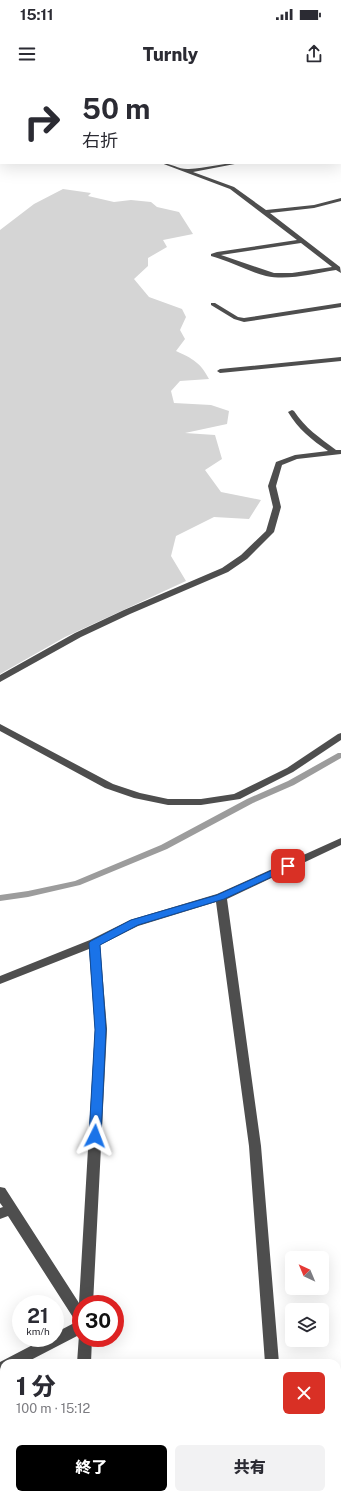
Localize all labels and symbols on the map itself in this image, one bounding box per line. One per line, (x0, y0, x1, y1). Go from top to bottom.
pin (271, 849, 305, 883)
position arrow (74, 1115, 116, 1157)
north arrow (285, 1251, 329, 1295)
speed limit sign: 30 (72, 1295, 124, 1347)

